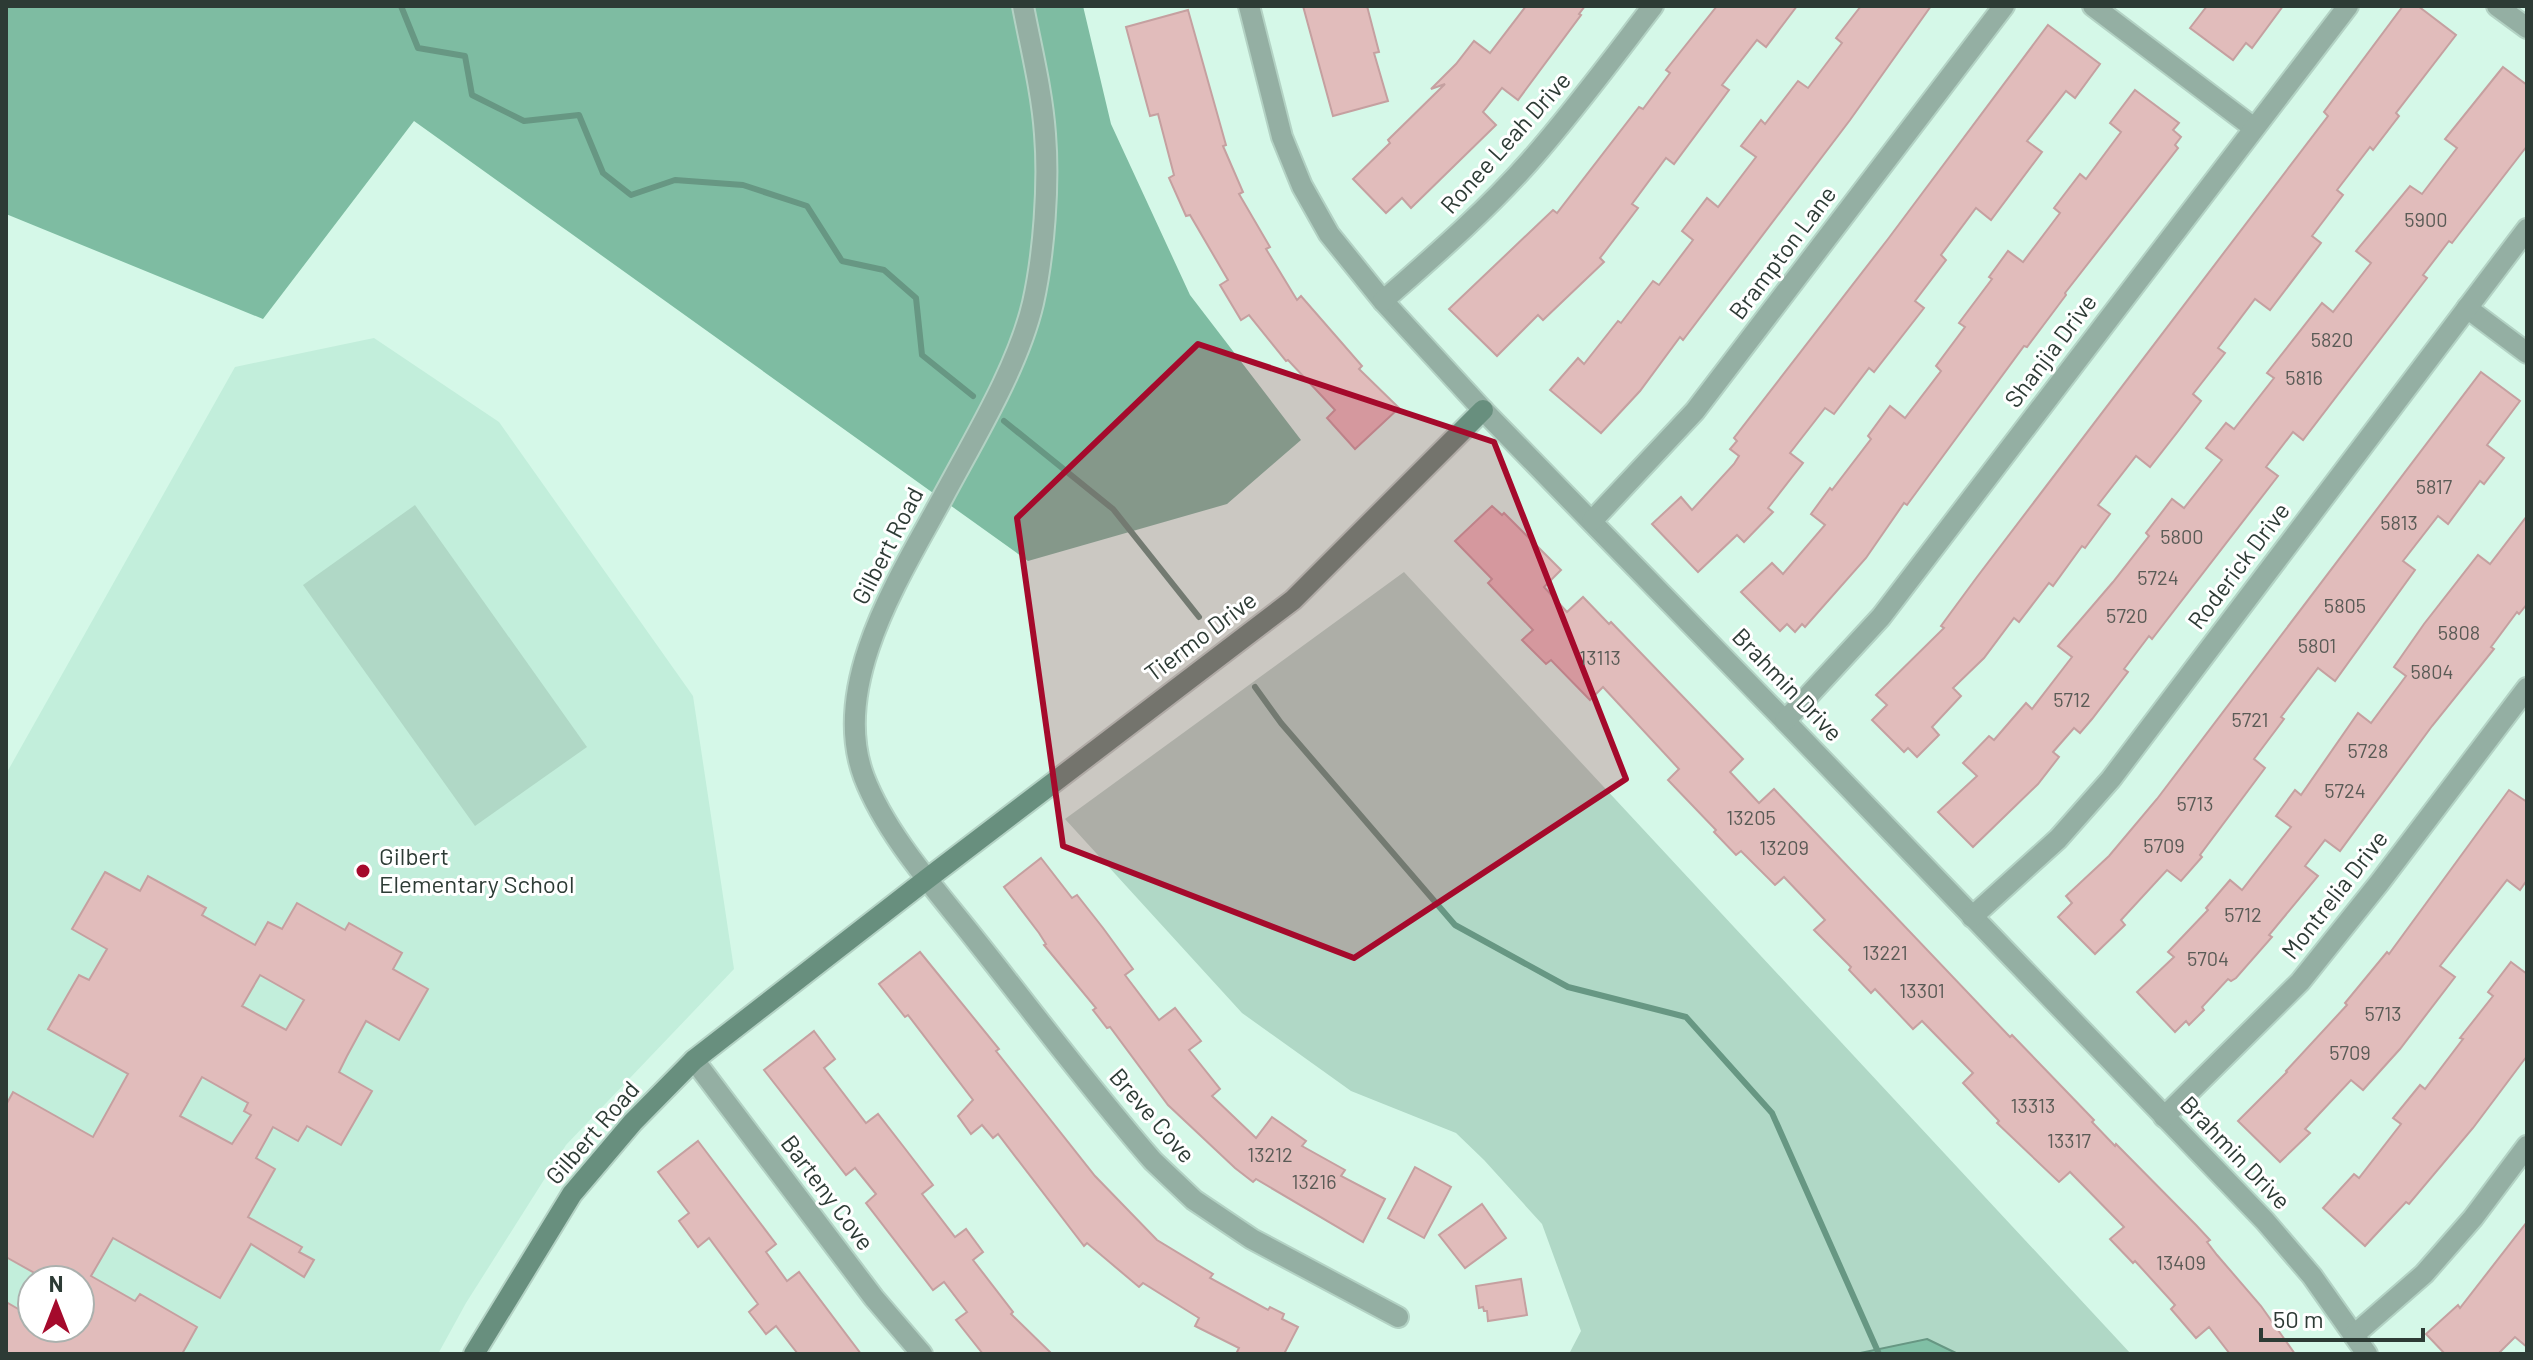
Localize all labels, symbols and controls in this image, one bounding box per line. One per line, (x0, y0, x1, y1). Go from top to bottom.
street label: Ronee Leah Drive (1434, 65, 1576, 219)
street label: Brampton Lane (1722, 180, 1841, 325)
house number: 5900 (2404, 207, 2448, 231)
street label: Shanjia Drive (1998, 288, 2102, 413)
house number: 5820 (2311, 327, 2353, 351)
house number: 5816 (2285, 365, 2323, 389)
house number: 5817 (2416, 474, 2453, 498)
street label: Gilbert Road (845, 482, 929, 609)
street label: Roderick Drive (2181, 496, 2295, 634)
house number: 5813 (2380, 510, 2418, 534)
house number: 5800 (2160, 524, 2204, 548)
house number: 5724 (2137, 565, 2179, 589)
street label: Tiermo Drive (1139, 585, 1262, 687)
house number: 5805 (2324, 593, 2366, 617)
house number: 5720 (2106, 603, 2148, 627)
house number: 5808 (2438, 620, 2480, 644)
street label: Brahmin Drive (1727, 621, 1849, 747)
house number: 5801 (2298, 633, 2336, 657)
house number: 13113 (1579, 645, 1621, 669)
house number: 5804 (2410, 659, 2454, 683)
house number: 5712 (2053, 687, 2091, 711)
house number: 5721 (2231, 707, 2269, 731)
house number: 5728 (2348, 738, 2388, 762)
house number: 5724 (2324, 778, 2366, 802)
house number: 5713 (2176, 791, 2214, 815)
house number: 13205 (1726, 805, 1776, 829)
street label: Montrelia Drive (2275, 824, 2393, 964)
house number: 5709 (2143, 833, 2185, 857)
house number: 13209 (1759, 835, 1809, 859)
place label: Gilbert Elementary School (379, 841, 574, 898)
marker: Gilbert Elementary School (354, 862, 372, 880)
house number: 5712 (2224, 902, 2262, 926)
house number: 13221 (1862, 940, 1908, 964)
house number: 5704 (2187, 946, 2229, 970)
house number: 13301 (1899, 978, 1945, 1002)
house number: 5713 (2364, 1001, 2402, 1025)
house number: 5709 (2329, 1040, 2371, 1064)
street label: Breve Cove (1104, 1062, 1202, 1168)
street label: Gilbert Road (539, 1074, 645, 1190)
street label: Brahmin Drive (2175, 1089, 2297, 1215)
house number: 13313 (2011, 1093, 2055, 1117)
house number: 13317 (2047, 1128, 2091, 1152)
street label: Barteny Cove (775, 1129, 881, 1255)
house number: 13212 (1247, 1142, 1293, 1166)
house number: 13216 (1291, 1169, 1337, 1193)
house number: 13409 (2156, 1250, 2206, 1274)
north arrow (16, 1264, 96, 1344)
text: N (49, 1270, 63, 1296)
scale bar (2261, 1292, 2423, 1342)
text: 50 m (2273, 1304, 2324, 1333)

